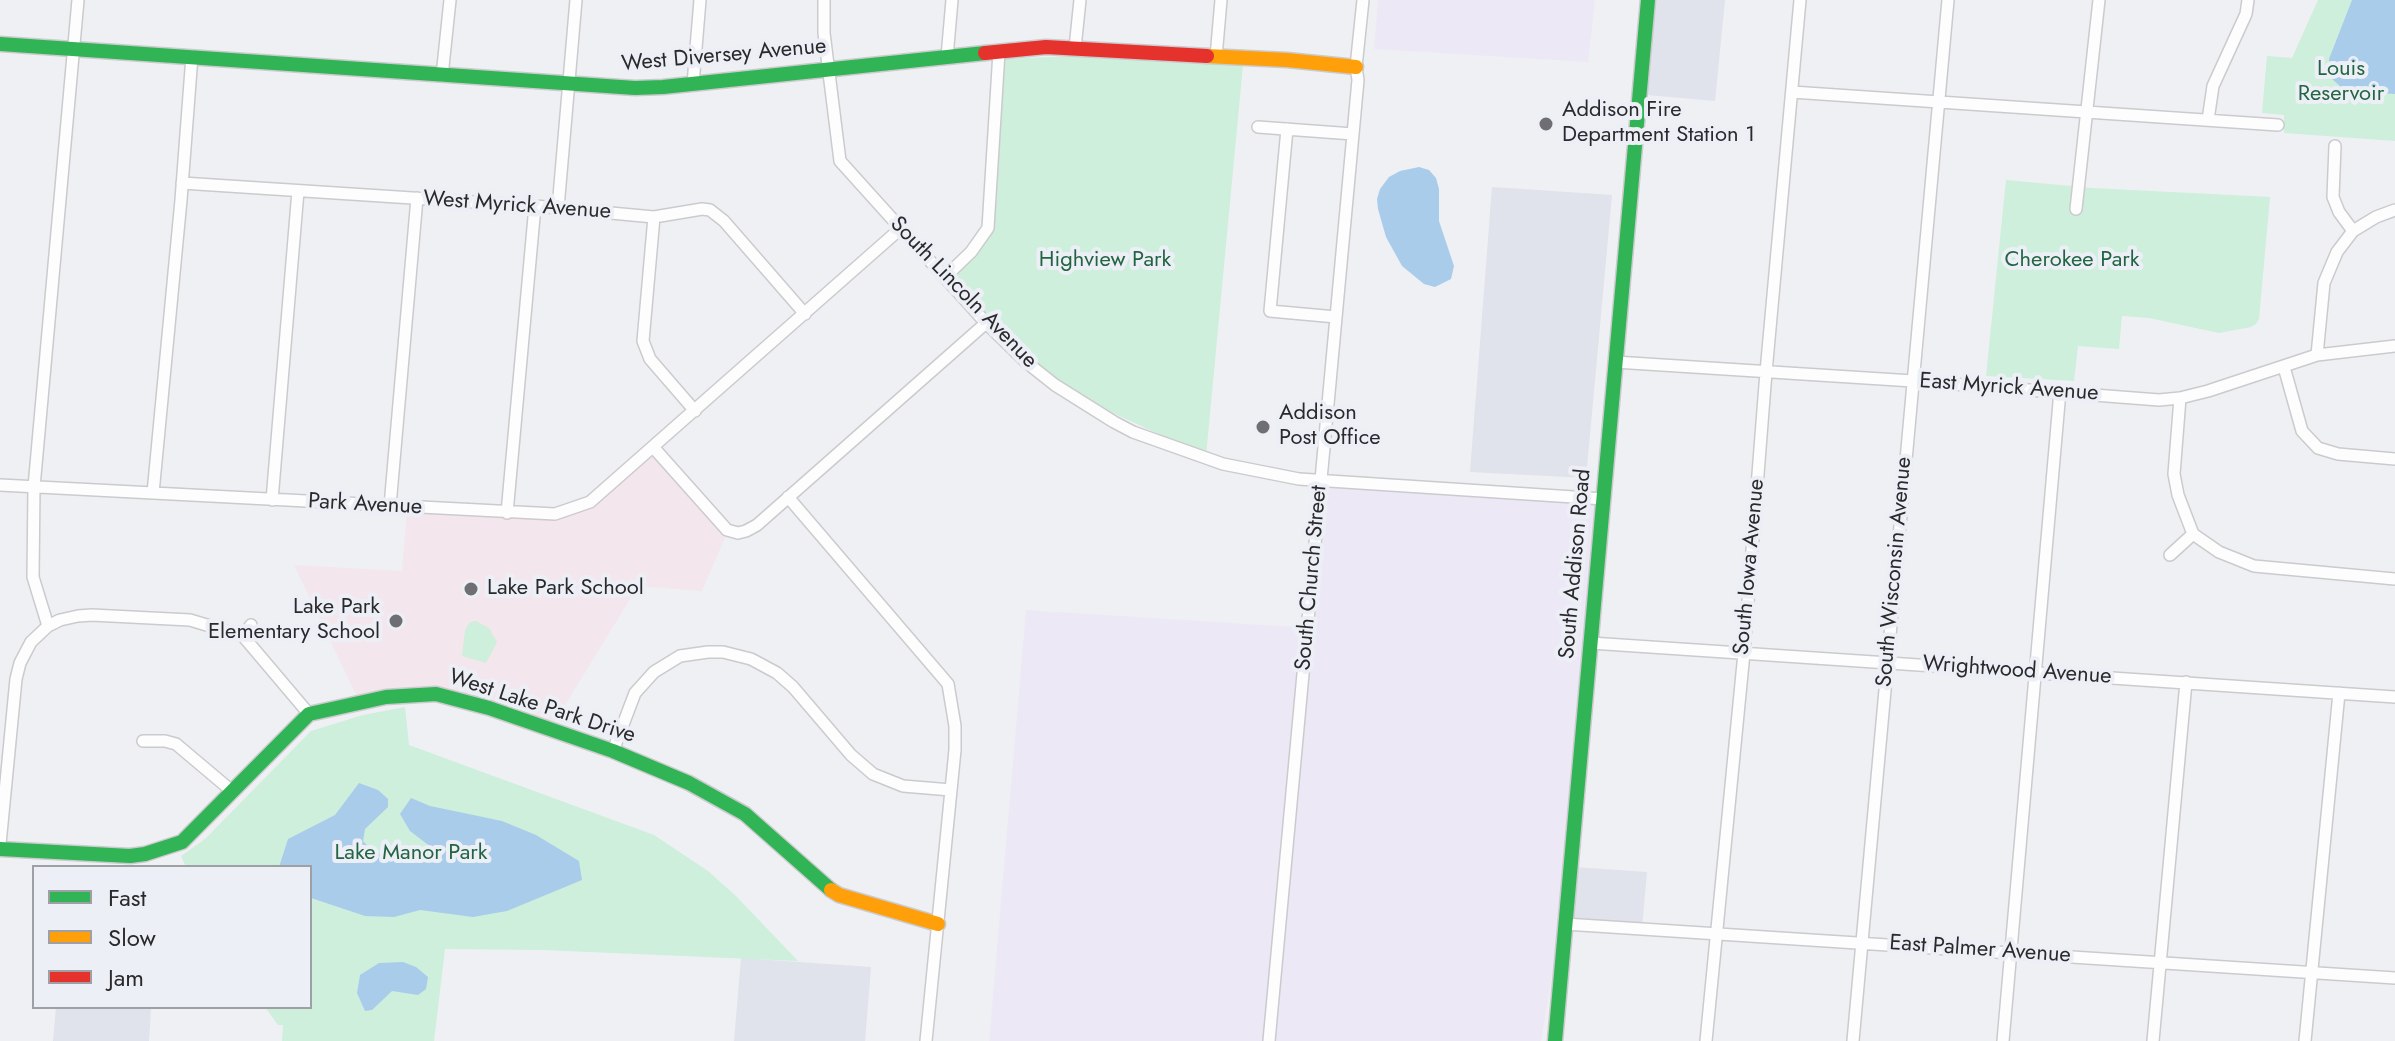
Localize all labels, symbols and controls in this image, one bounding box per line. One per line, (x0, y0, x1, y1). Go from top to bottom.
street label: West Diversey Avenue (620, 34, 828, 78)
park label: Louis Reservoir (2298, 57, 2384, 108)
place label: Addison Fire Department Station 1 (1562, 98, 1755, 150)
marker: Addison Fire Department Station 1 (1537, 115, 1555, 133)
street label: West Myrick Avenue (422, 186, 612, 226)
street label: South Lincoln Avenue (884, 212, 1042, 374)
park label: Highview Park (1039, 248, 1171, 274)
park label: Cherokee Park (2005, 248, 2139, 274)
street label: East Myrick Avenue (1919, 369, 2099, 407)
place label: Addison Post Office (1279, 401, 1381, 452)
marker: Addison Post Office (1254, 418, 1272, 436)
street label: South Wisconsin Avenue (1872, 456, 1918, 688)
street label: South Addison Road (1555, 468, 1597, 660)
street label: South Iowa Avenue (1729, 478, 1771, 656)
street label: South Church Street (1291, 484, 1333, 672)
street label: Park Avenue (307, 489, 423, 521)
place label: Lake Park School (487, 576, 644, 602)
marker: Lake Park School (462, 580, 480, 598)
place label: Lake Park Elementary School (208, 595, 380, 646)
marker: Lake Park Elementary School (387, 612, 405, 630)
street label: Wrightwood Avenue (1922, 651, 2112, 691)
street label: West Lake Park Drive (445, 664, 639, 750)
park label: Lake Manor Park (334, 841, 488, 867)
legend (32, 865, 312, 1009)
text: Fast (108, 880, 146, 915)
text: Slow (108, 920, 156, 955)
street label: East Palmer Avenue (1888, 930, 2072, 970)
text: Jam (108, 960, 144, 995)

